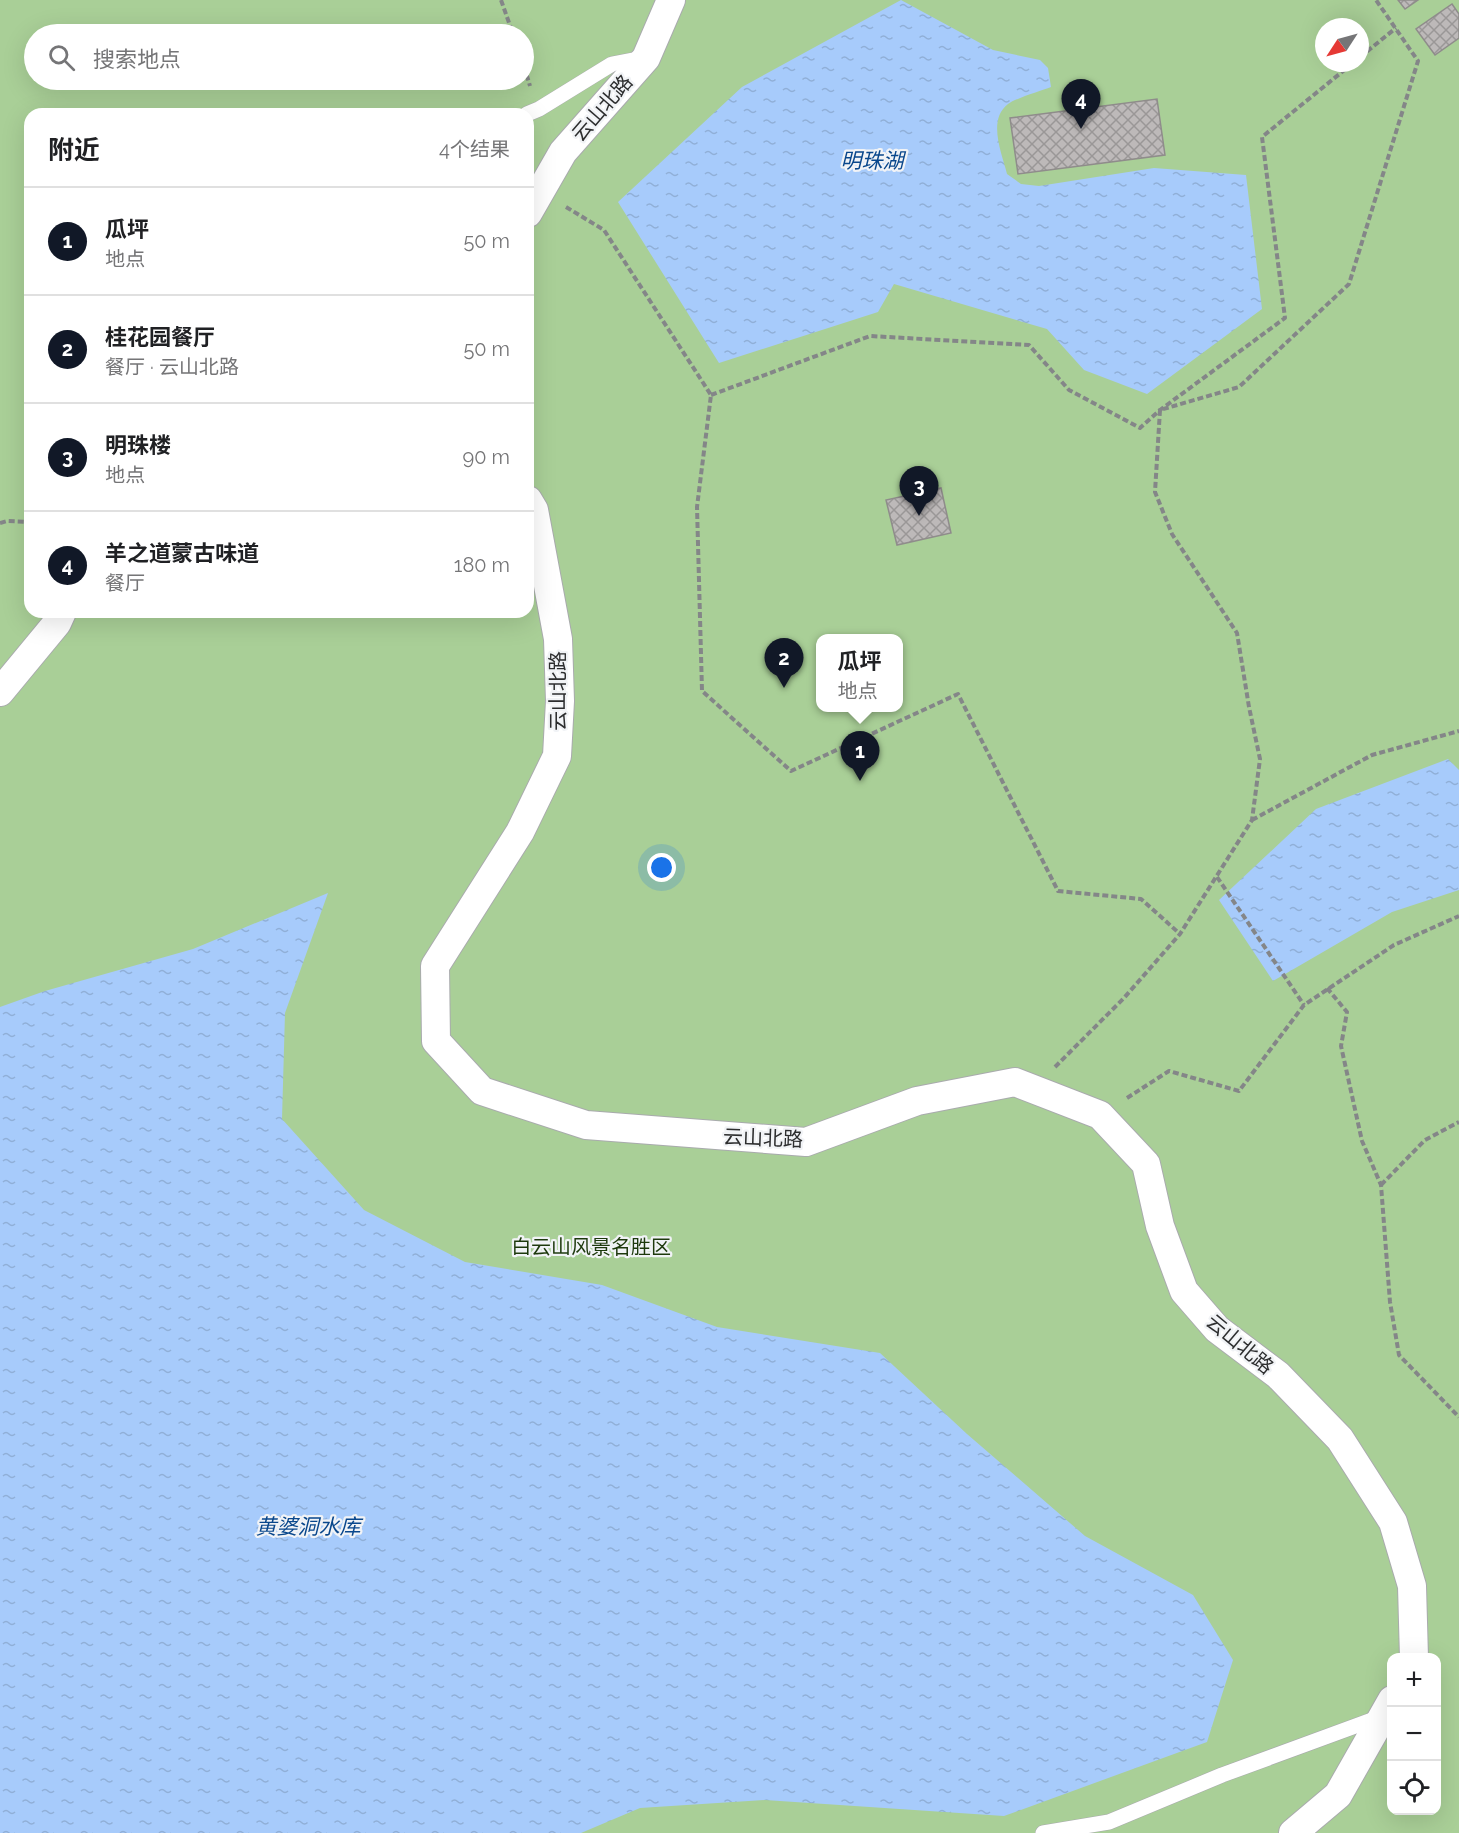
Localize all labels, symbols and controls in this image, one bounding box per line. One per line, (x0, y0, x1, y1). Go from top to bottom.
north arrow (1315, 18, 1369, 72)
search box (24, 24, 534, 90)
icon: search (45, 41, 78, 74)
text: 搜索地点 (93, 46, 181, 72)
street label: 云山北路 (567, 70, 637, 146)
pin: 4 (1062, 80, 1100, 129)
text: 附近 (48, 135, 100, 165)
text: 4个结果 (439, 137, 510, 161)
water label: 明珠湖 (841, 148, 906, 173)
text: 瓜坪 (105, 216, 149, 242)
text: 1 (63, 229, 72, 253)
text: 50 m (463, 229, 510, 253)
text: 地点 (105, 247, 145, 271)
text: 桂花园餐厅 (105, 324, 215, 350)
text: 2 (62, 337, 73, 361)
text: 50 m (463, 337, 510, 361)
text: 餐厅 · 云山北路 (105, 355, 239, 379)
text: 明珠楼 (105, 432, 171, 458)
text: 3 (62, 445, 73, 469)
text: 90 m (463, 445, 510, 469)
text: 地点 (105, 463, 145, 487)
pin: 3 (900, 466, 938, 516)
text: 羊之道蒙古味道 (105, 540, 259, 566)
text: 4 (62, 553, 73, 577)
text: 180 m (454, 553, 510, 577)
text: 餐厅 (105, 571, 145, 595)
popup (816, 634, 903, 712)
pin: 2 (764, 638, 804, 688)
text: 瓜坪 (837, 648, 882, 674)
street label: 云山北路 (546, 651, 570, 731)
text: 地点 (837, 679, 877, 703)
pin: 1 (840, 732, 880, 781)
your location (647, 853, 676, 882)
street label: 云山北路 (723, 1125, 803, 1151)
park label: 白云山风景名胜区 (511, 1235, 671, 1259)
street label: 云山北路 (1202, 1309, 1278, 1379)
water label: 黄婆洞水库 (256, 1514, 363, 1539)
map controls (1387, 1653, 1441, 1815)
button: + (1387, 1653, 1441, 1707)
button: − (1387, 1707, 1441, 1761)
button: locate (1387, 1761, 1441, 1815)

